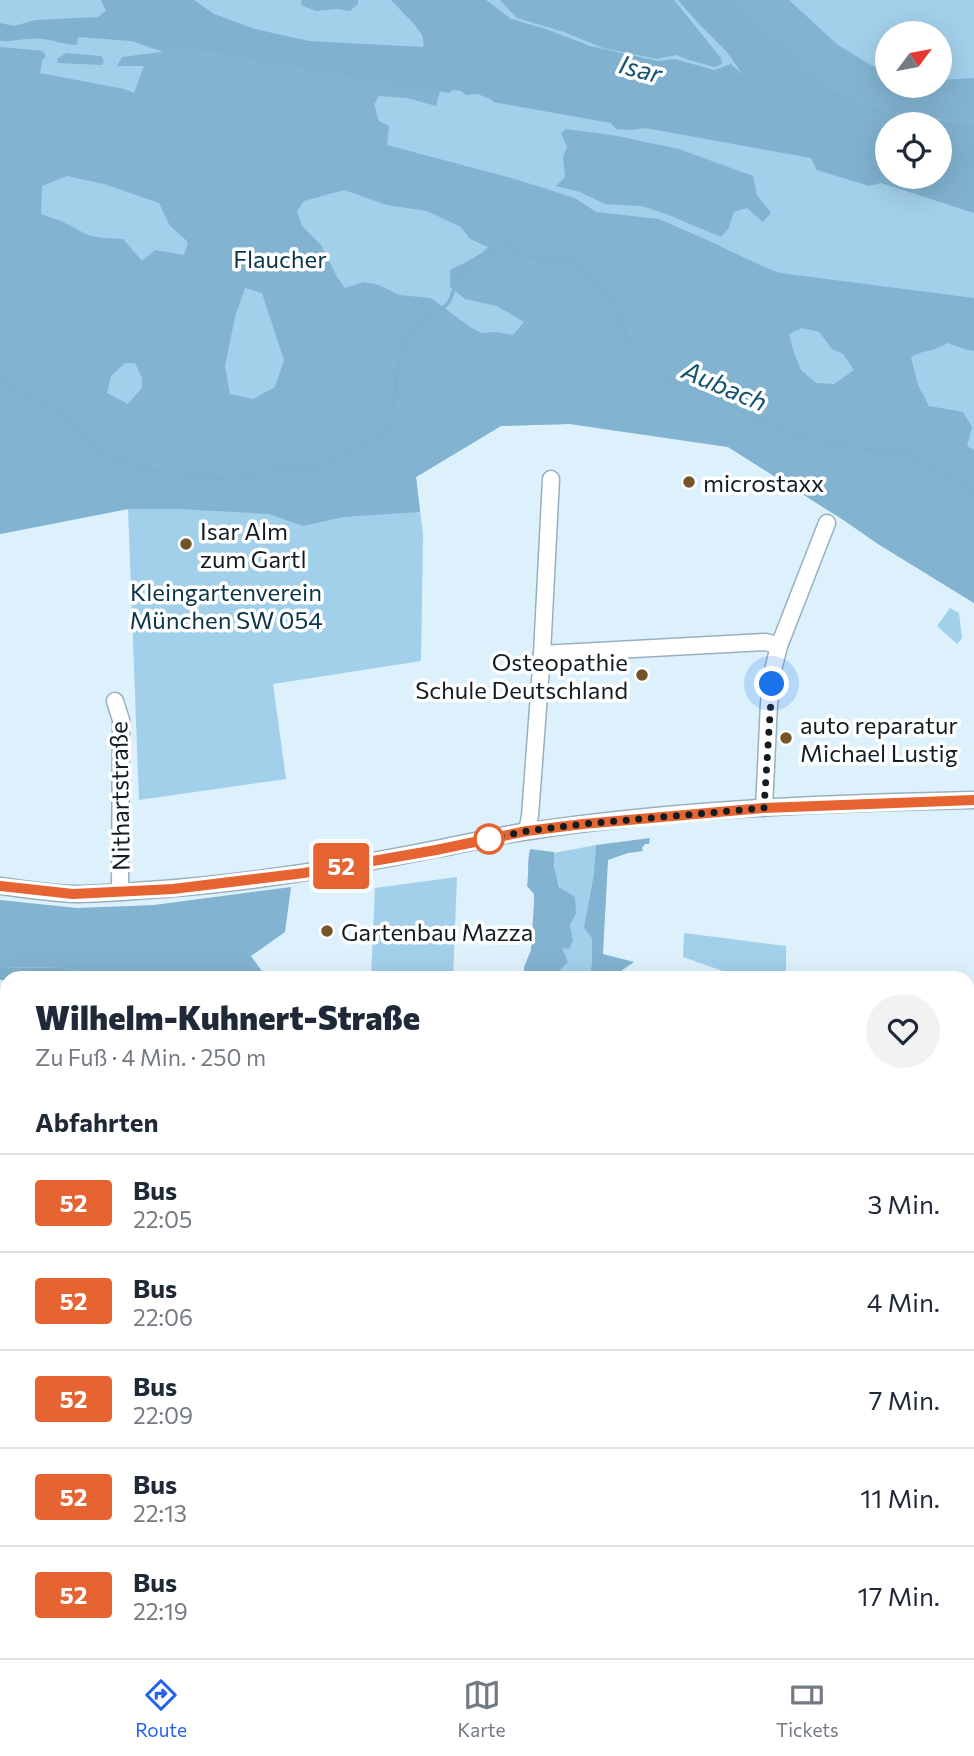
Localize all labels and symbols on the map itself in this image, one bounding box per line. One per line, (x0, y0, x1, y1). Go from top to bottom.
north arrow (875, 21, 952, 98)
water label: Isar (616, 47, 667, 89)
park label: Flaucher (233, 244, 327, 273)
water label: Aubach (677, 353, 772, 417)
place label: microstaxx (703, 468, 824, 497)
marker: microstaxx (681, 474, 697, 490)
place label: Isar Alm zum Gartl (200, 516, 307, 573)
marker: Isar Alm zum Gartl (178, 536, 194, 552)
park label: Kleingartenverein München SW 054 (129, 577, 323, 634)
place label: Osteopathie Schule Deutschland (415, 647, 628, 704)
your location (754, 666, 789, 701)
marker: Osteopathie Schule Deutschland (634, 667, 650, 683)
place label: auto reparatur Michael Lustig (800, 710, 958, 767)
street label: Nithartstraße (103, 721, 135, 871)
marker: auto reparatur Michael Lustig (778, 730, 794, 746)
unlabelled marker (474, 824, 504, 854)
line badge: 52 (310, 843, 372, 889)
place label: Gartenbau Mazza (341, 917, 533, 946)
marker: Gartenbau Mazza (319, 923, 335, 939)

